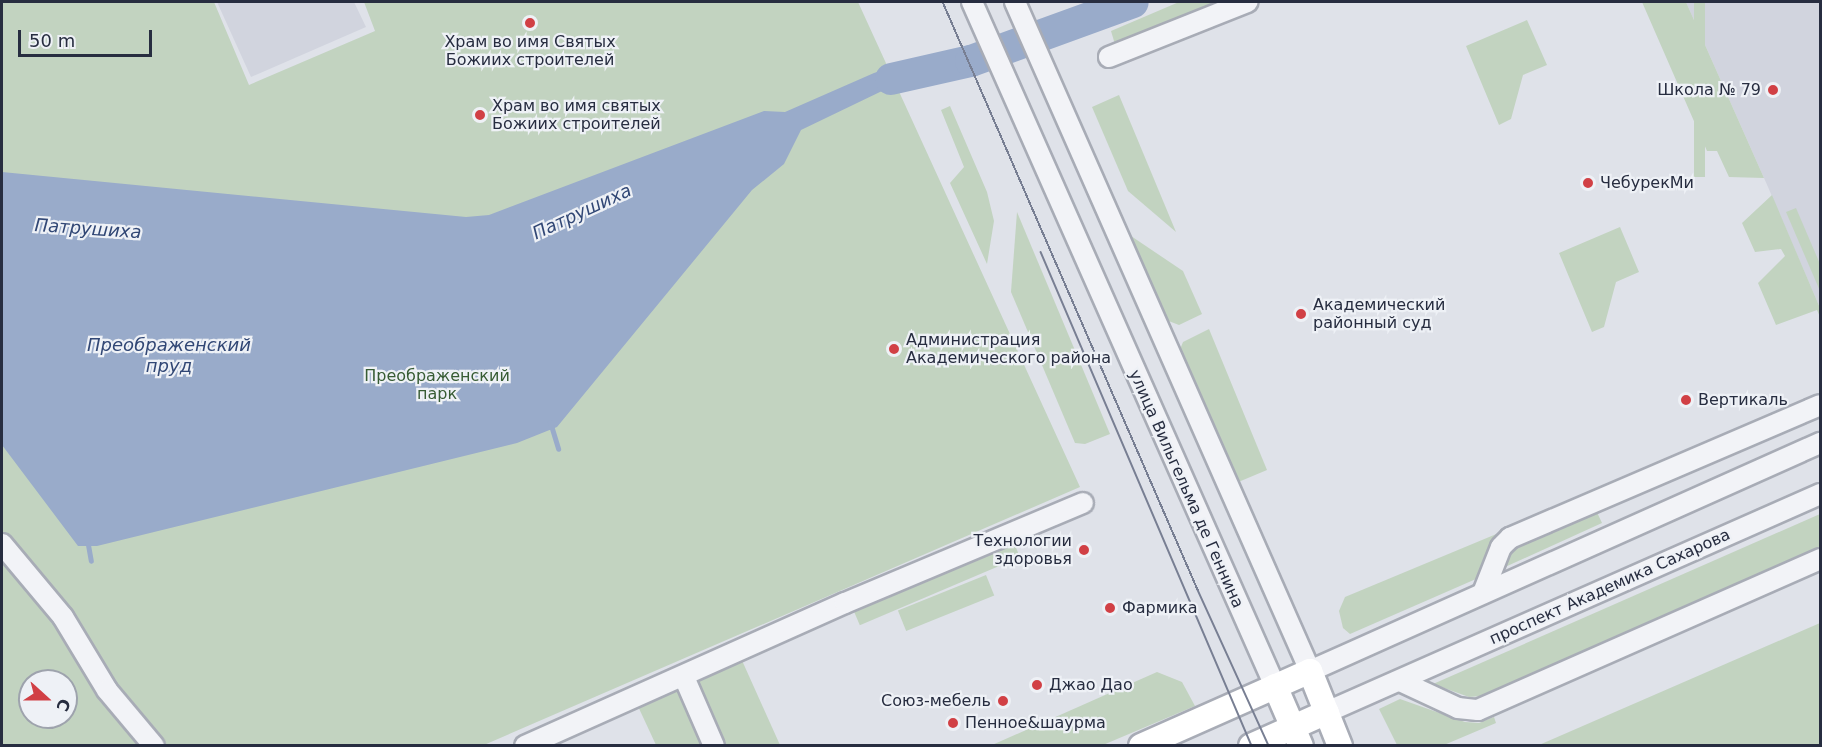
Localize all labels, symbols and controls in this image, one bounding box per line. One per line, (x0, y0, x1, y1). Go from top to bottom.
marker: Храм во имя Святых Божиих строителей (523, 16, 537, 30)
scale bar (21, 18, 154, 56)
text: 50 m (29, 30, 75, 51)
place label: Храм во имя Святых Божиих строителей (444, 32, 616, 70)
place label: Школа № 79 (1657, 80, 1761, 100)
marker: Школа № 79 (1766, 83, 1780, 97)
place label: Храм во имя святых Божиих строителей (492, 96, 661, 134)
marker: Храм во имя святых Божиих строителей (473, 108, 487, 122)
place label: ЧебурекМи (1600, 173, 1694, 193)
marker: ЧебурекМи (1581, 176, 1595, 190)
water label: Патрушиха (529, 180, 635, 244)
water label: Патрушиха (34, 214, 142, 244)
place label: Академический районный суд (1313, 295, 1445, 333)
marker: Академический районный суд (1294, 307, 1308, 321)
place label: Администрация Академического района (906, 330, 1111, 368)
water label: Преображенский пруд (87, 335, 251, 378)
marker: Администрация Академического района (887, 342, 901, 356)
park label: Преображенский парк (364, 366, 510, 404)
street label: улица Вильгельма де Геннина (1125, 367, 1247, 611)
place label: Вертикаль (1698, 390, 1788, 410)
marker: Вертикаль (1679, 393, 1693, 407)
street label: проспект Академика Сахарова (1487, 525, 1733, 649)
place label: Технологии здоровья (973, 531, 1072, 569)
marker: Технологии здоровья (1077, 543, 1091, 557)
place label: Фармика (1122, 598, 1198, 618)
marker: Фармика (1103, 601, 1117, 615)
north arrow (18, 669, 78, 729)
place label: Джао Дао (1049, 675, 1133, 695)
marker: Джао Дао (1030, 678, 1044, 692)
place label: Союз-мебель (881, 691, 991, 711)
marker: Союз-мебель (996, 694, 1010, 708)
text: С (52, 696, 74, 714)
place label: Пенное&шаурма (965, 713, 1106, 733)
marker: Пенное&шаурма (946, 716, 960, 730)

